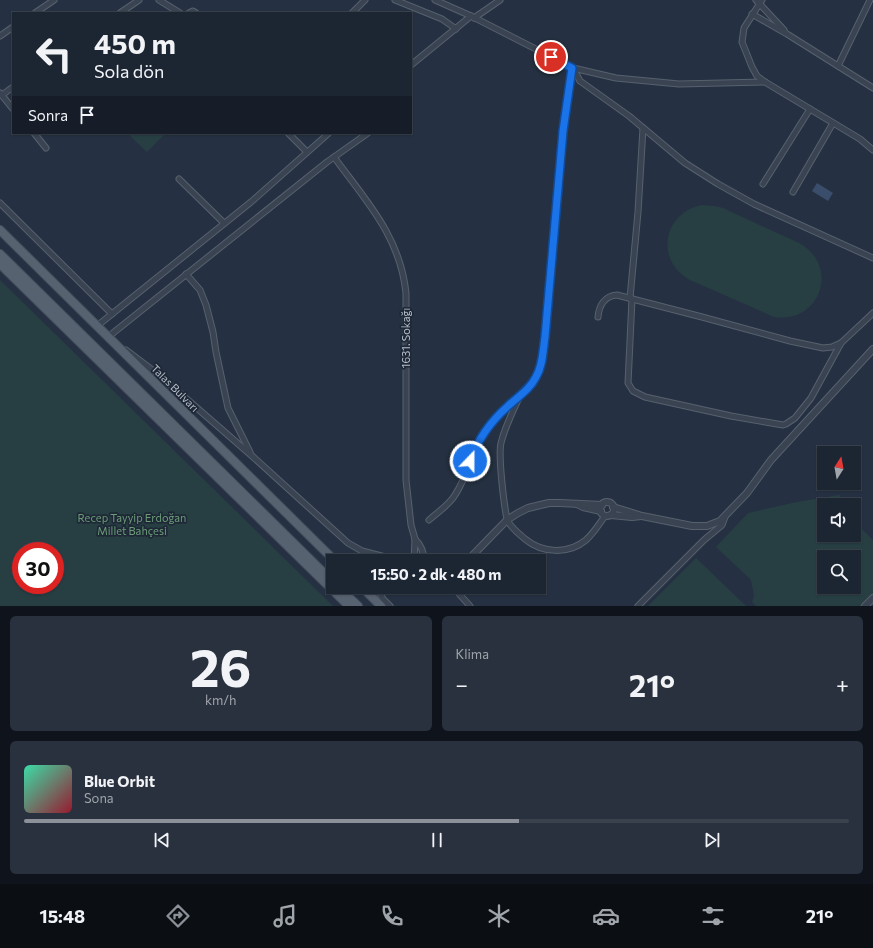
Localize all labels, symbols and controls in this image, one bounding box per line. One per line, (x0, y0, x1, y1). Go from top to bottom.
text: 450 m (94, 26, 176, 60)
icon: left (28, 28, 80, 80)
pin (534, 40, 568, 74)
icon: arrive (540, 46, 562, 68)
text: Sola dön (94, 60, 164, 82)
icon: arrive (76, 104, 98, 126)
text: Sonra (28, 106, 68, 124)
street label: 1631. Sokağı (399, 308, 412, 368)
street label: Talas Bulvarı (149, 361, 202, 414)
position arrow (449, 440, 491, 482)
north arrow (817, 446, 861, 490)
map controls (817, 446, 861, 594)
button: sound (817, 498, 861, 542)
park label: Recep Tayyip Erdoğan Millet Bahçesi (78, 511, 186, 537)
speed limit sign: 30 (12, 542, 64, 594)
button: search (817, 550, 861, 594)
text: 15:50 · 2 dk · 480 m (371, 565, 501, 583)
text: 26 (190, 634, 251, 698)
text: Klima (456, 646, 489, 662)
text: 21° (629, 666, 675, 703)
text: − (456, 671, 468, 698)
text: + (836, 671, 849, 698)
text: km/h (205, 692, 237, 708)
text: Blue Orbit (84, 772, 155, 790)
text: Sona (84, 790, 114, 806)
icon: previous (151, 829, 173, 851)
icon: pause (426, 829, 448, 851)
icon: next (701, 829, 723, 851)
icon: directions (164, 902, 192, 930)
icon: music (271, 902, 299, 930)
icon: phone (378, 902, 406, 930)
icon: climate (485, 902, 513, 930)
icon: car (592, 902, 620, 930)
icon: filters (699, 902, 727, 930)
text: 15:48 (39, 905, 85, 927)
text: 21° (806, 905, 833, 927)

